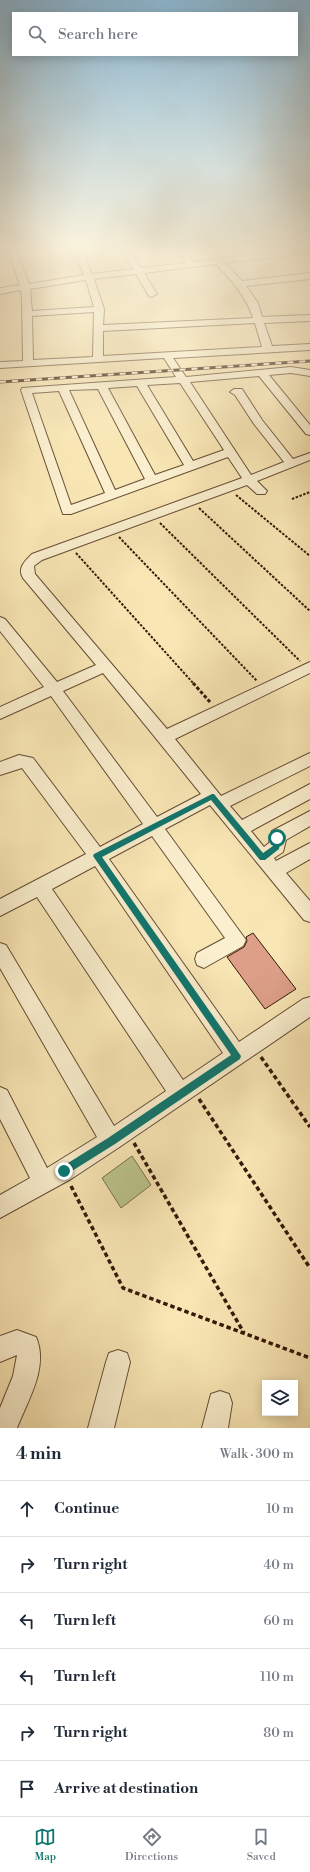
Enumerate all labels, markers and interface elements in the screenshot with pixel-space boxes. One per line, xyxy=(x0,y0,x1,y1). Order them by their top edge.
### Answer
search box xyxy=(12,12,298,56)
icon: search xyxy=(26,23,48,45)
text: Search here xyxy=(58,25,138,44)
route start xyxy=(268,829,286,847)
route end xyxy=(55,1162,73,1180)
map controls xyxy=(262,1380,298,1416)
button: layers xyxy=(262,1380,298,1416)
text: 4 min xyxy=(16,1443,61,1465)
text: Walk · 300 m xyxy=(220,1446,294,1462)
icon: ahead xyxy=(16,1498,38,1520)
text: Continue xyxy=(54,1499,119,1518)
text: 10 m xyxy=(266,1501,294,1517)
icon: right xyxy=(16,1554,38,1576)
text: Turn right xyxy=(54,1555,128,1574)
text: 40 m xyxy=(264,1557,294,1573)
icon: left xyxy=(16,1610,38,1632)
text: Turn left xyxy=(54,1611,116,1630)
text: 60 m xyxy=(263,1613,294,1629)
icon: left xyxy=(16,1666,38,1688)
text: Turn left xyxy=(54,1667,116,1686)
text: 110 m xyxy=(260,1669,294,1685)
icon: right xyxy=(16,1722,38,1744)
text: Turn right xyxy=(54,1723,128,1742)
text: 80 m xyxy=(263,1725,294,1741)
icon: arrive xyxy=(16,1778,38,1800)
text: Arrive at destination xyxy=(54,1779,198,1798)
tab: Map xyxy=(34,1826,56,1864)
tab: Directions xyxy=(125,1826,178,1864)
tab: Saved xyxy=(247,1826,276,1864)

